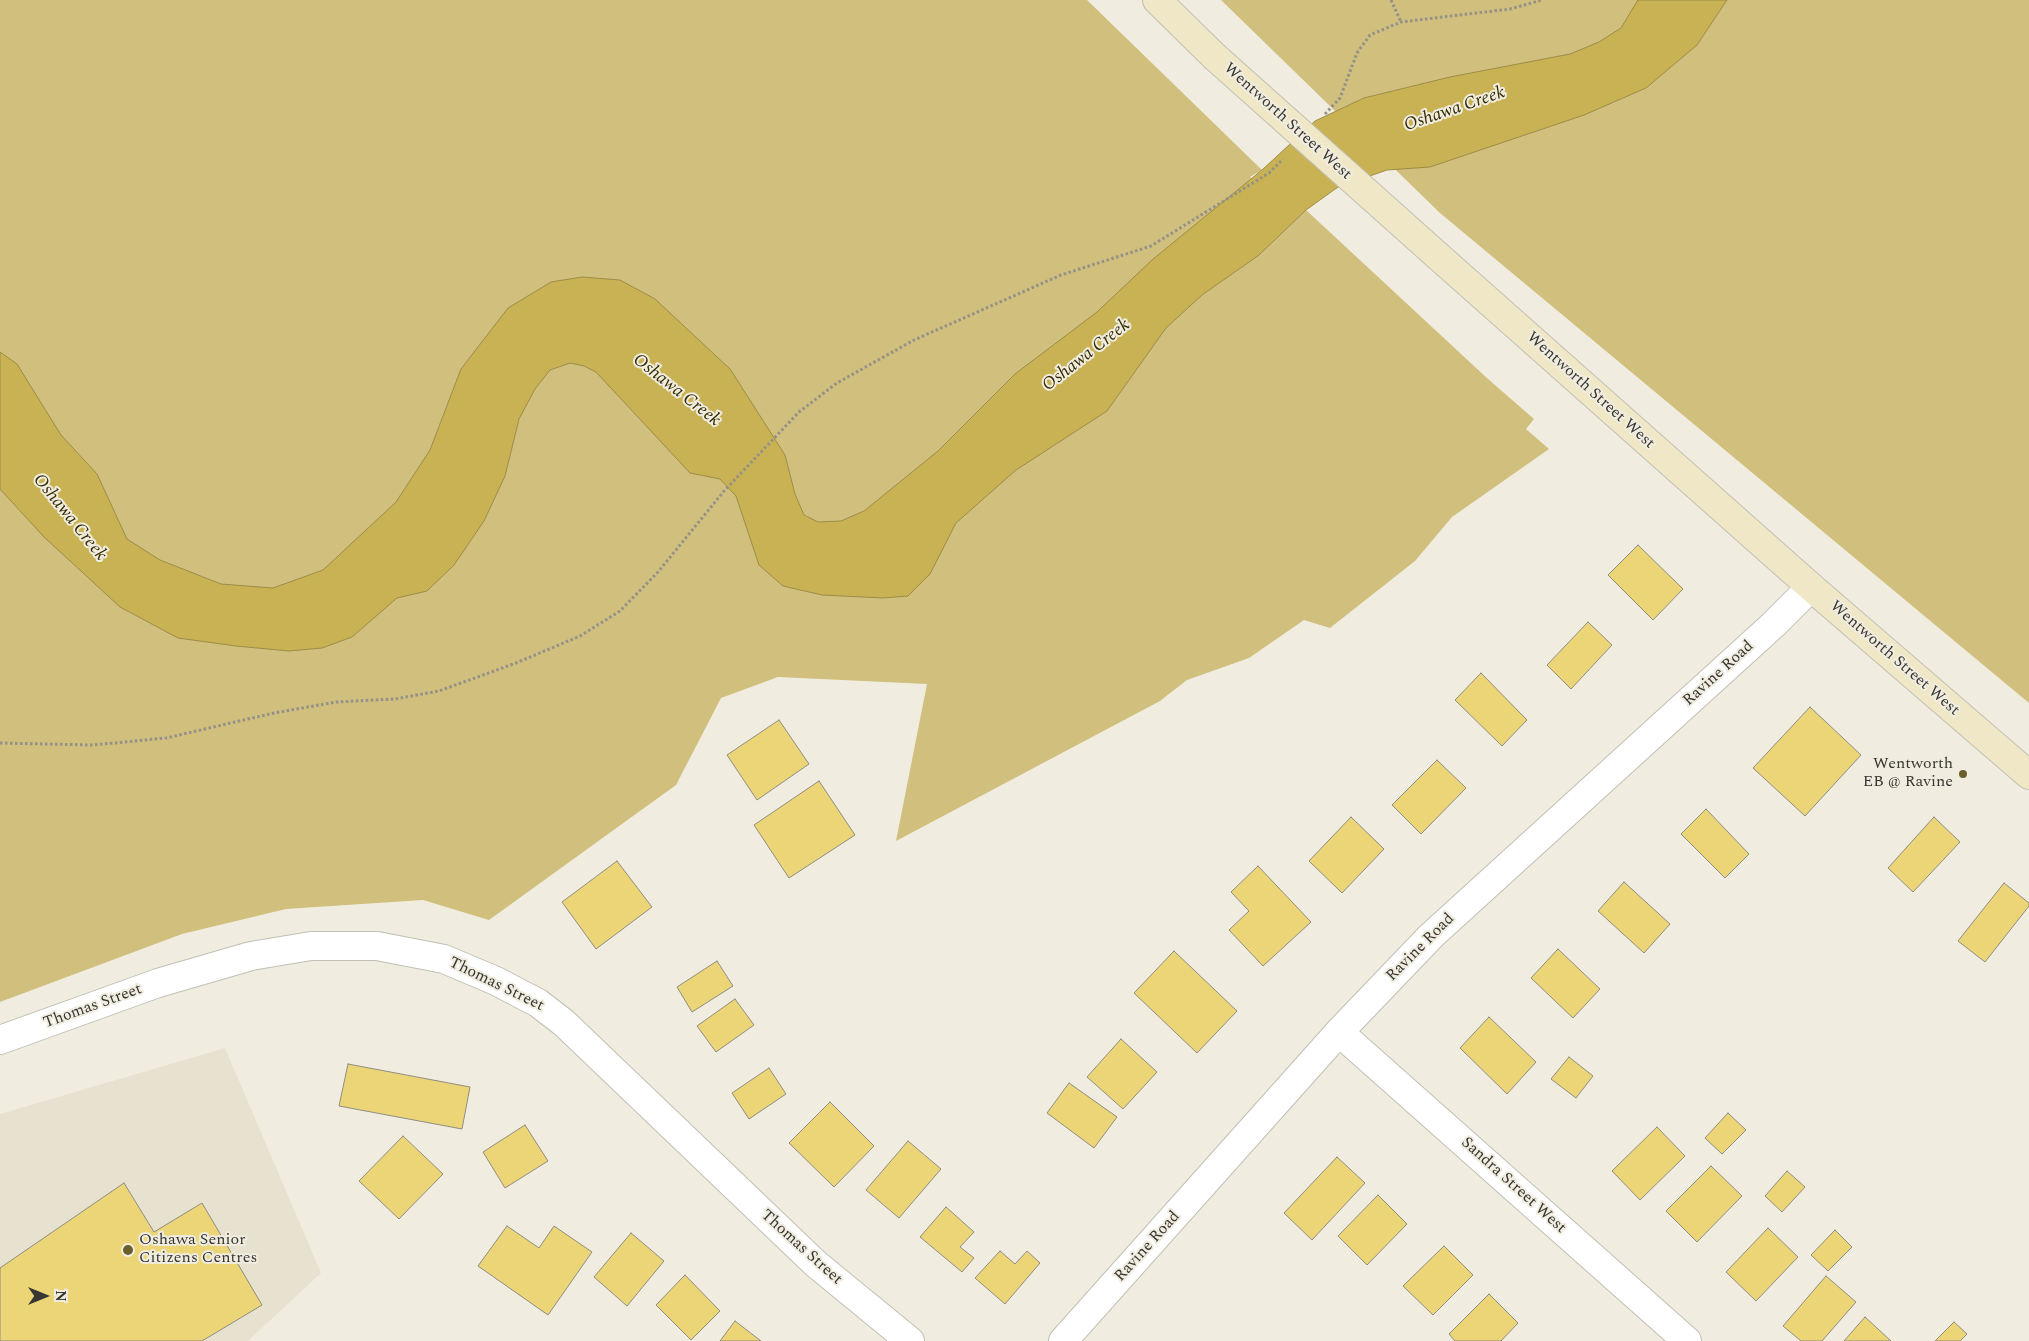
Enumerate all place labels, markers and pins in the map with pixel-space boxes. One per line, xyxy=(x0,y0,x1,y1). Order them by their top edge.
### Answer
place label: Wentworth EB @ Ravine xyxy=(1863,755,1953,793)
marker: Wentworth EB @ Ravine xyxy=(1957,768,1969,780)
place label: Oshawa Senior Citizens Centres xyxy=(139,1231,257,1269)
marker: Oshawa Senior Citizens Centres xyxy=(121,1243,135,1257)

